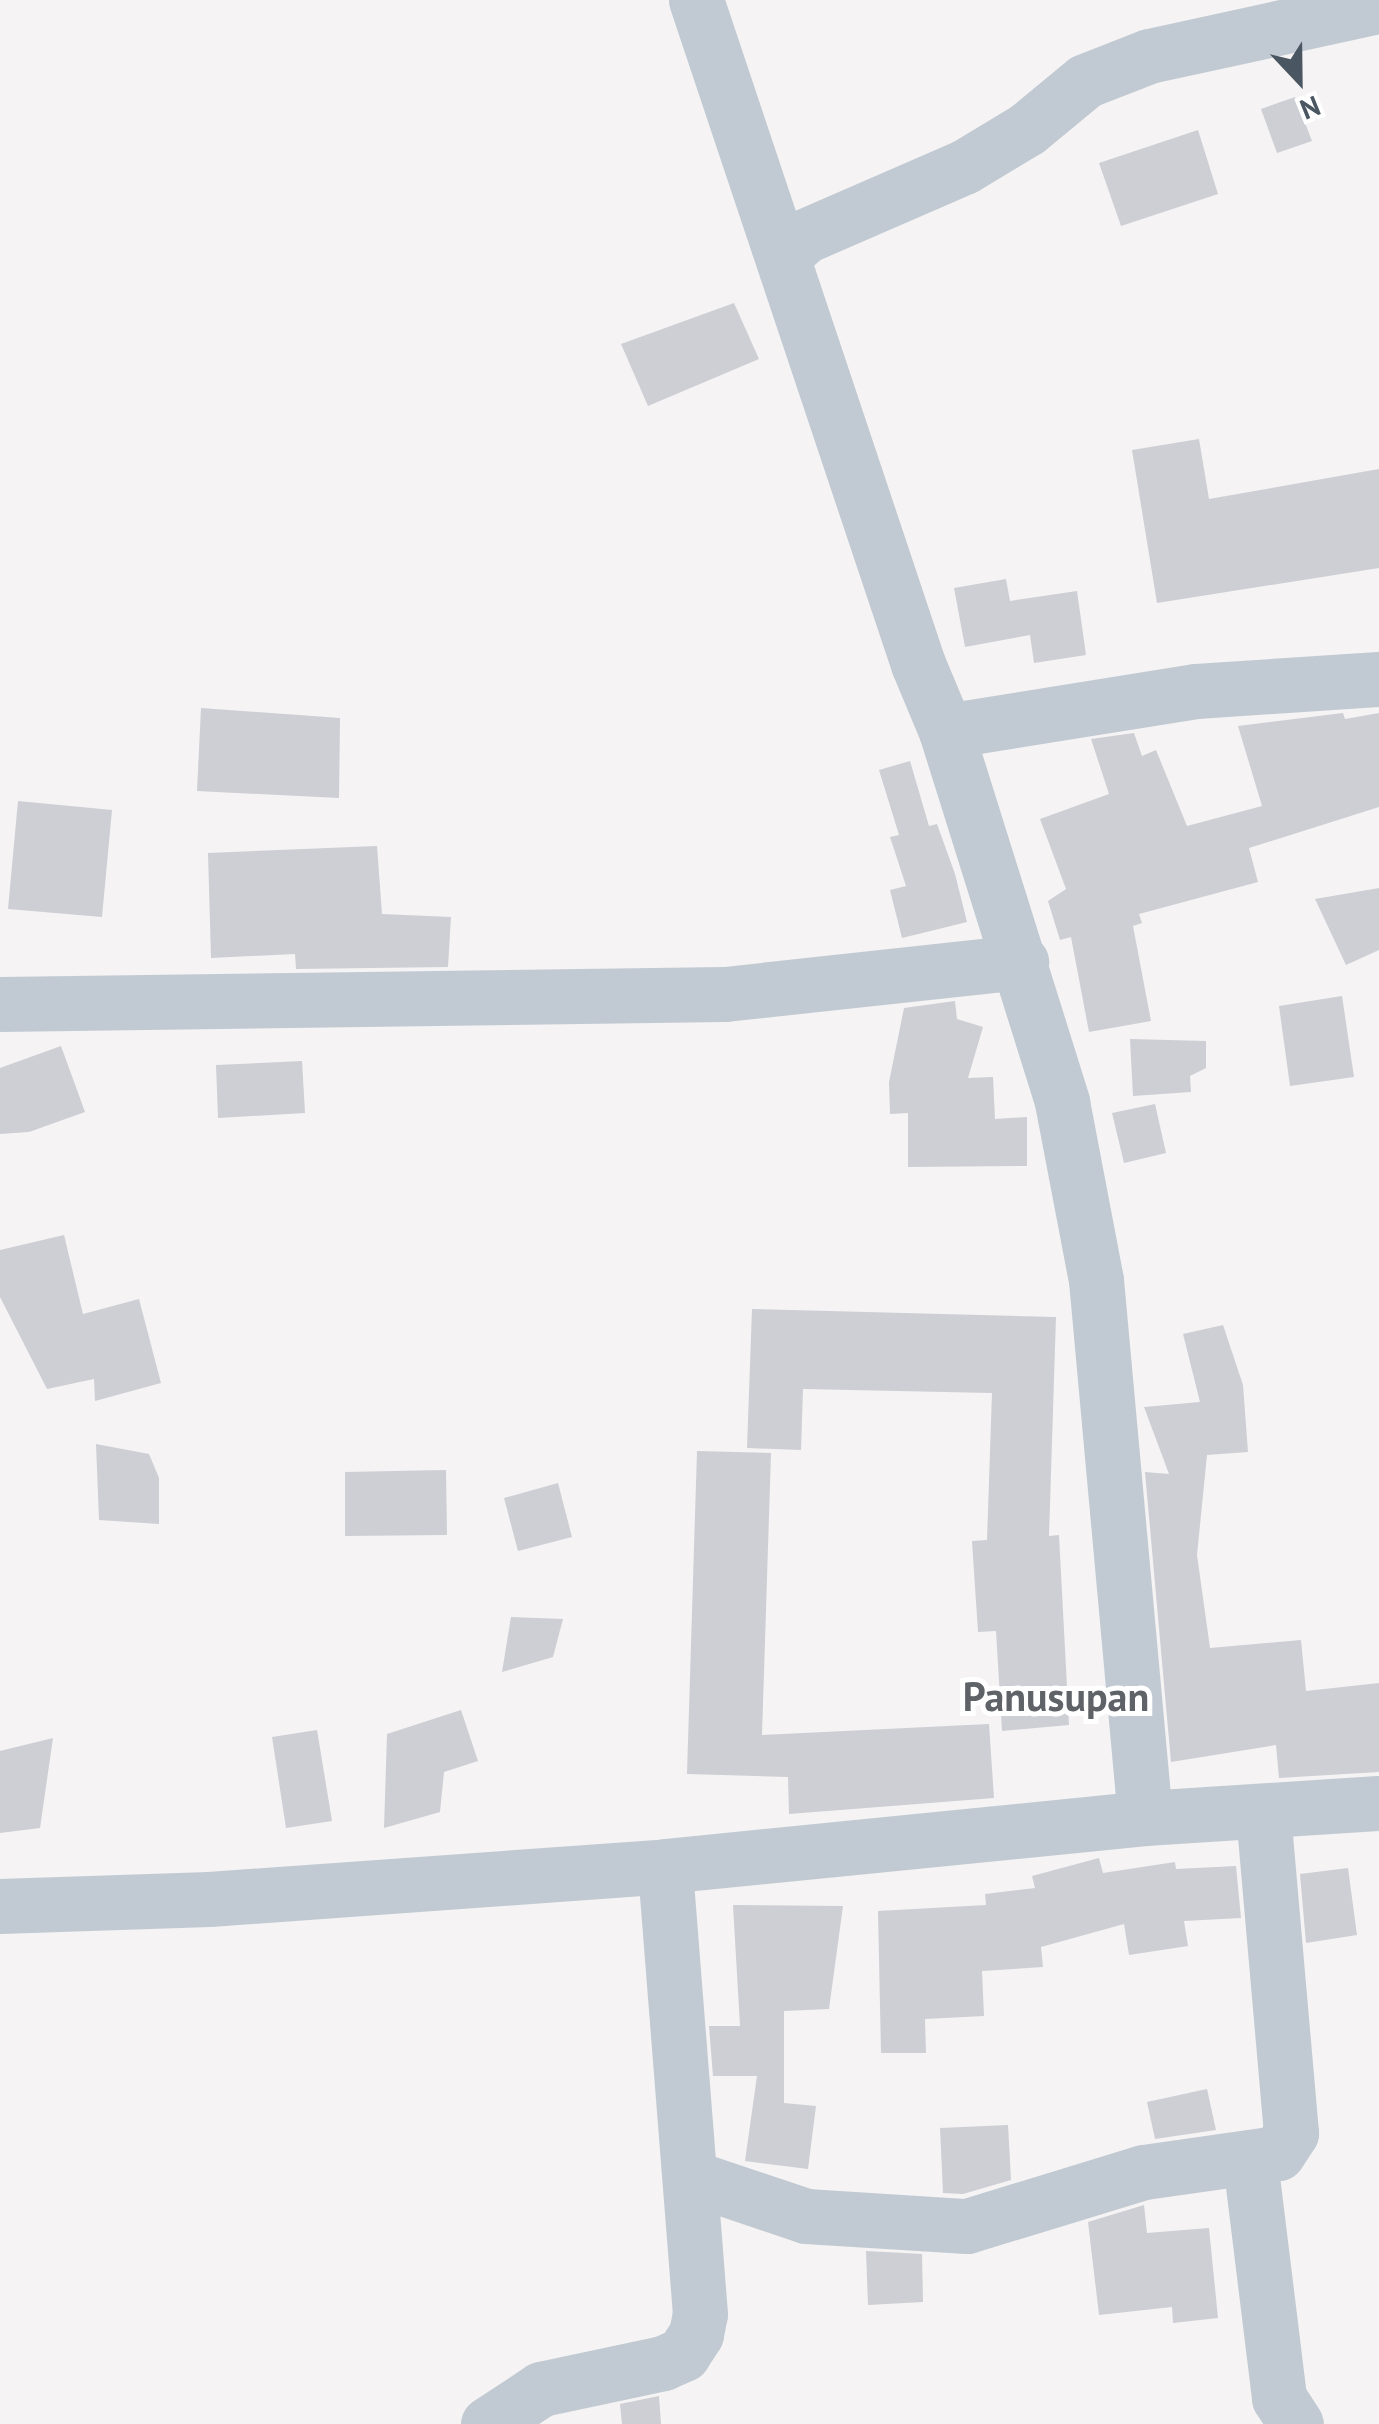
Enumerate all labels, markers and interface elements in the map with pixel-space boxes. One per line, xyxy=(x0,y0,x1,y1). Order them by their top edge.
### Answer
north arrow xyxy=(1249,30,1349,130)
text: N xyxy=(1295,88,1326,129)
district label: Panusupan xyxy=(963,1672,1149,1720)

